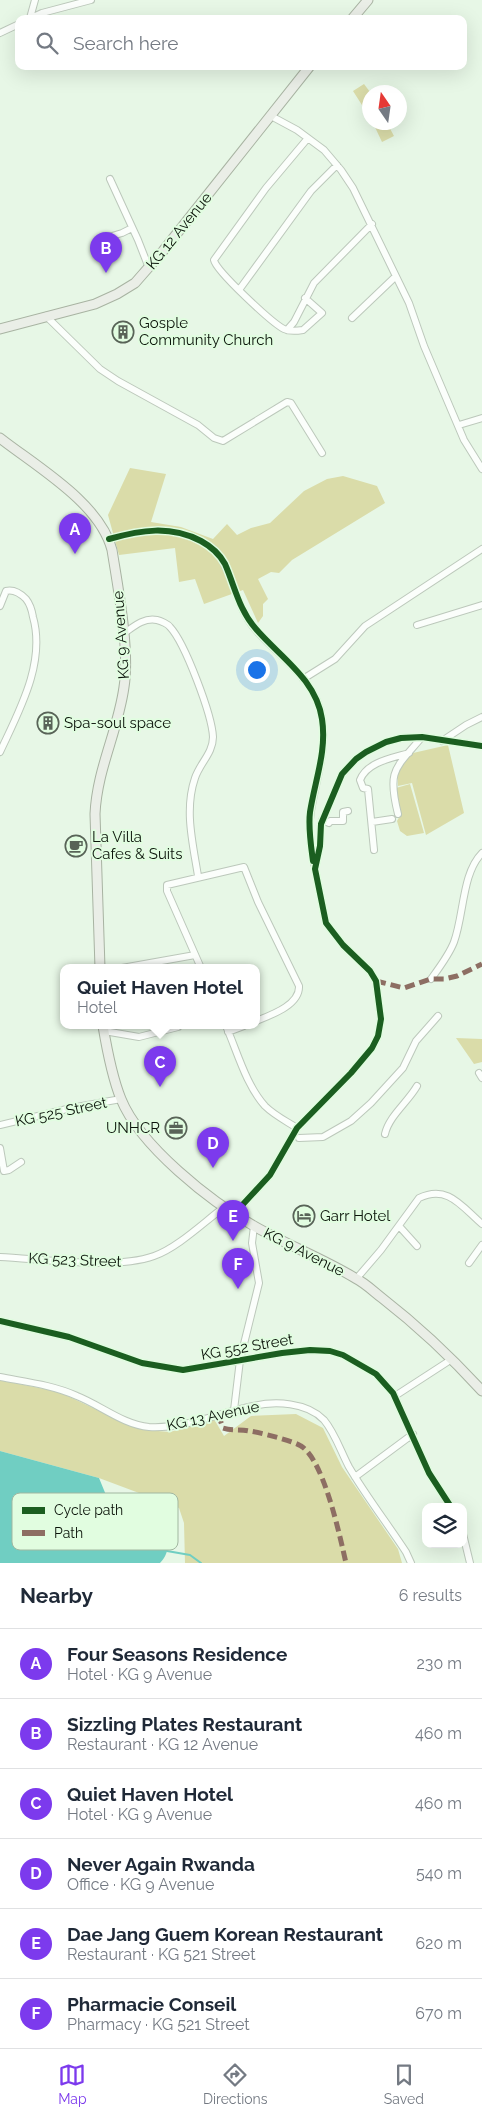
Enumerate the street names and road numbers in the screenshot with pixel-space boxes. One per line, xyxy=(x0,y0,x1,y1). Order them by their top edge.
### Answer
street label: KG 12 Avenue xyxy=(142,189,216,273)
street label: KG 9 Avenue xyxy=(109,590,133,680)
street label: KG 525 Street xyxy=(14,1094,108,1130)
street label: KG 9 Avenue xyxy=(261,1224,348,1280)
street label: KG 523 Street xyxy=(28,1249,122,1271)
street label: KG 552 Street xyxy=(200,1330,294,1364)
street label: KG 13 Avenue xyxy=(165,1397,261,1435)

